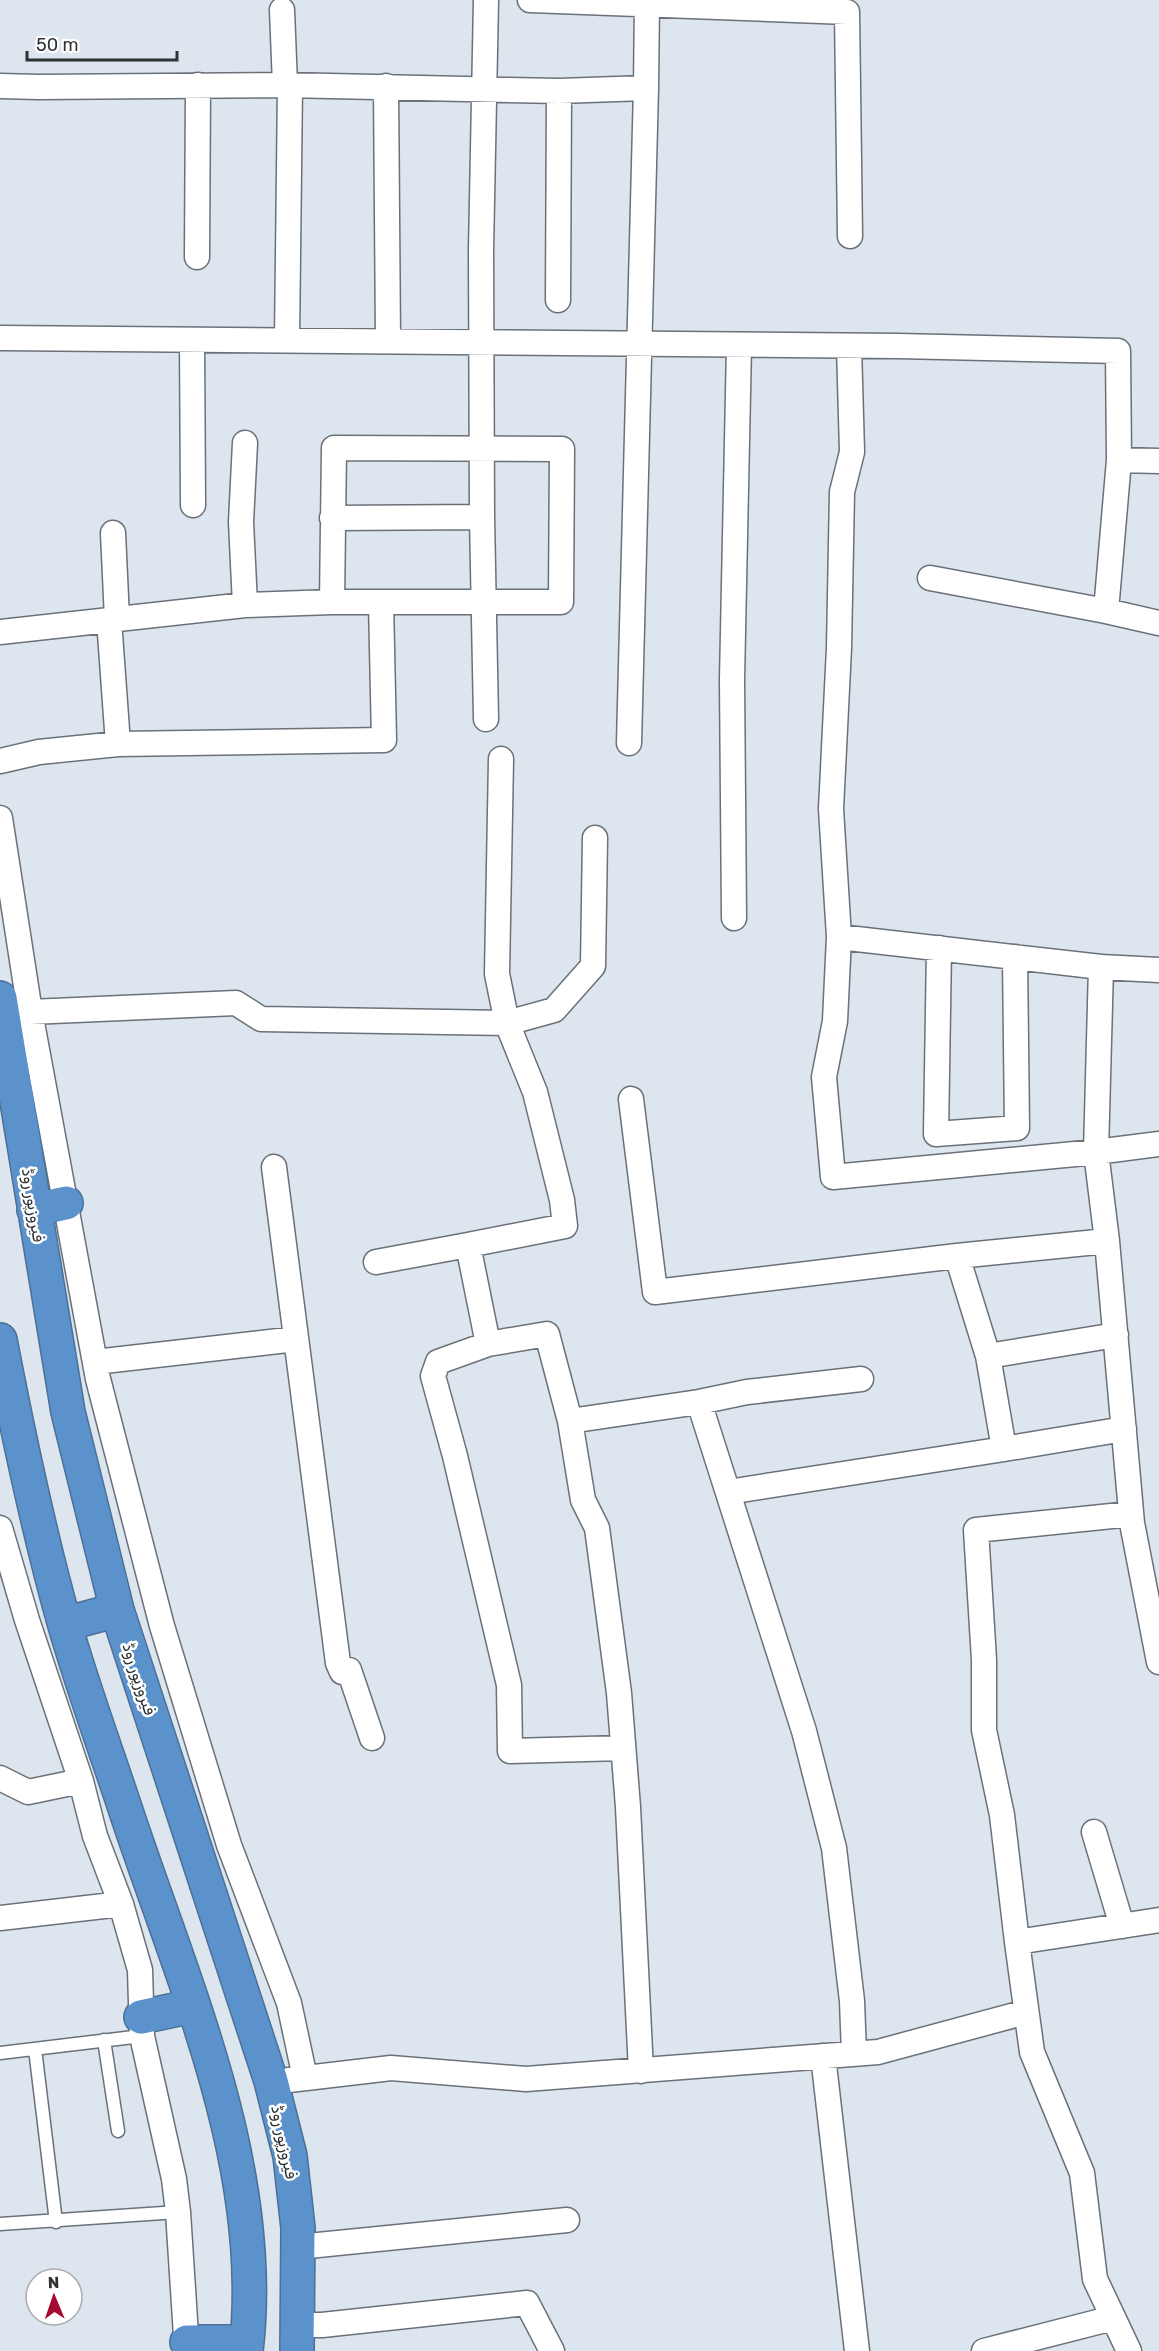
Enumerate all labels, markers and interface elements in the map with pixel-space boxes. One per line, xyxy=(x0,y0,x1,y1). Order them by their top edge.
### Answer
scale bar xyxy=(27,24,177,62)
text: 50 m xyxy=(36,34,79,56)
street label: فیروزپور روڈ xyxy=(17,1167,48,1244)
street label: فیروزپور روڈ xyxy=(118,1641,160,1718)
street label: فیروزپور روڈ xyxy=(266,2104,301,2181)
north arrow xyxy=(24,2267,84,2327)
text: N xyxy=(47,2273,60,2292)

